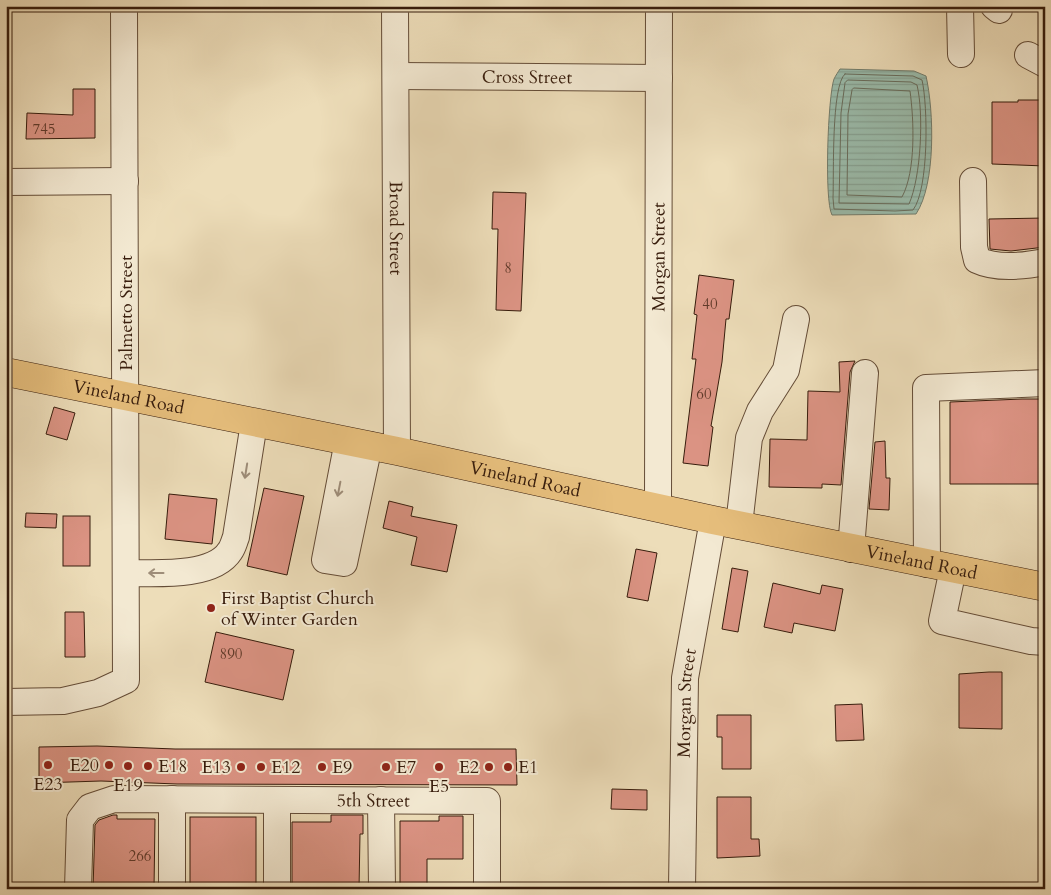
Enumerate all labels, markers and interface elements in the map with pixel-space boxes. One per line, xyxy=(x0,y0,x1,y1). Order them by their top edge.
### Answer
street label: Cross Street xyxy=(482,65,573,90)
house number: 745 xyxy=(32,119,56,139)
street label: Broad Street xyxy=(383,181,408,275)
street label: Morgan Street xyxy=(646,202,672,312)
street label: Palmetto Street xyxy=(114,255,139,371)
house number: 8 xyxy=(504,258,512,278)
house number: 40 xyxy=(702,294,718,314)
street label: Vineland Road xyxy=(70,374,187,421)
house number: 60 xyxy=(696,384,712,404)
street label: Vineland Road xyxy=(467,455,583,504)
one-way arrow xyxy=(241,462,251,478)
one-way arrow xyxy=(334,481,343,497)
street label: Vineland Road xyxy=(863,539,980,586)
one-way arrow xyxy=(148,568,164,578)
place label: First Baptist Church of Winter Garden xyxy=(221,586,375,632)
marker: First Baptist Church of Winter Garden xyxy=(205,602,217,614)
house number: 890 xyxy=(219,644,243,664)
street label: Morgan Street xyxy=(672,646,703,758)
place label: E20 xyxy=(69,753,99,778)
place label: E18 xyxy=(158,754,188,779)
place label: E13 xyxy=(201,755,231,780)
place label: E12 xyxy=(271,755,301,780)
place label: E9 xyxy=(332,755,352,780)
place label: E7 xyxy=(396,755,416,780)
place label: E2 xyxy=(459,755,479,780)
place label: E1 xyxy=(518,755,538,780)
marker: E23 xyxy=(42,759,54,771)
marker: E20 xyxy=(103,759,115,771)
marker: E19 xyxy=(122,760,134,772)
marker: E18 xyxy=(142,760,154,772)
marker: E13 xyxy=(235,761,247,773)
marker: E12 xyxy=(255,761,267,773)
marker: E9 xyxy=(316,761,328,773)
marker: E7 xyxy=(380,761,392,773)
marker: E5 xyxy=(433,761,445,773)
marker: E2 xyxy=(483,761,495,773)
marker: E1 xyxy=(502,761,514,773)
place label: E23 xyxy=(33,772,63,797)
place label: E19 xyxy=(113,773,143,798)
place label: E5 xyxy=(429,774,449,799)
street label: 5th Street xyxy=(337,788,410,814)
house number: 266 xyxy=(128,846,152,866)

